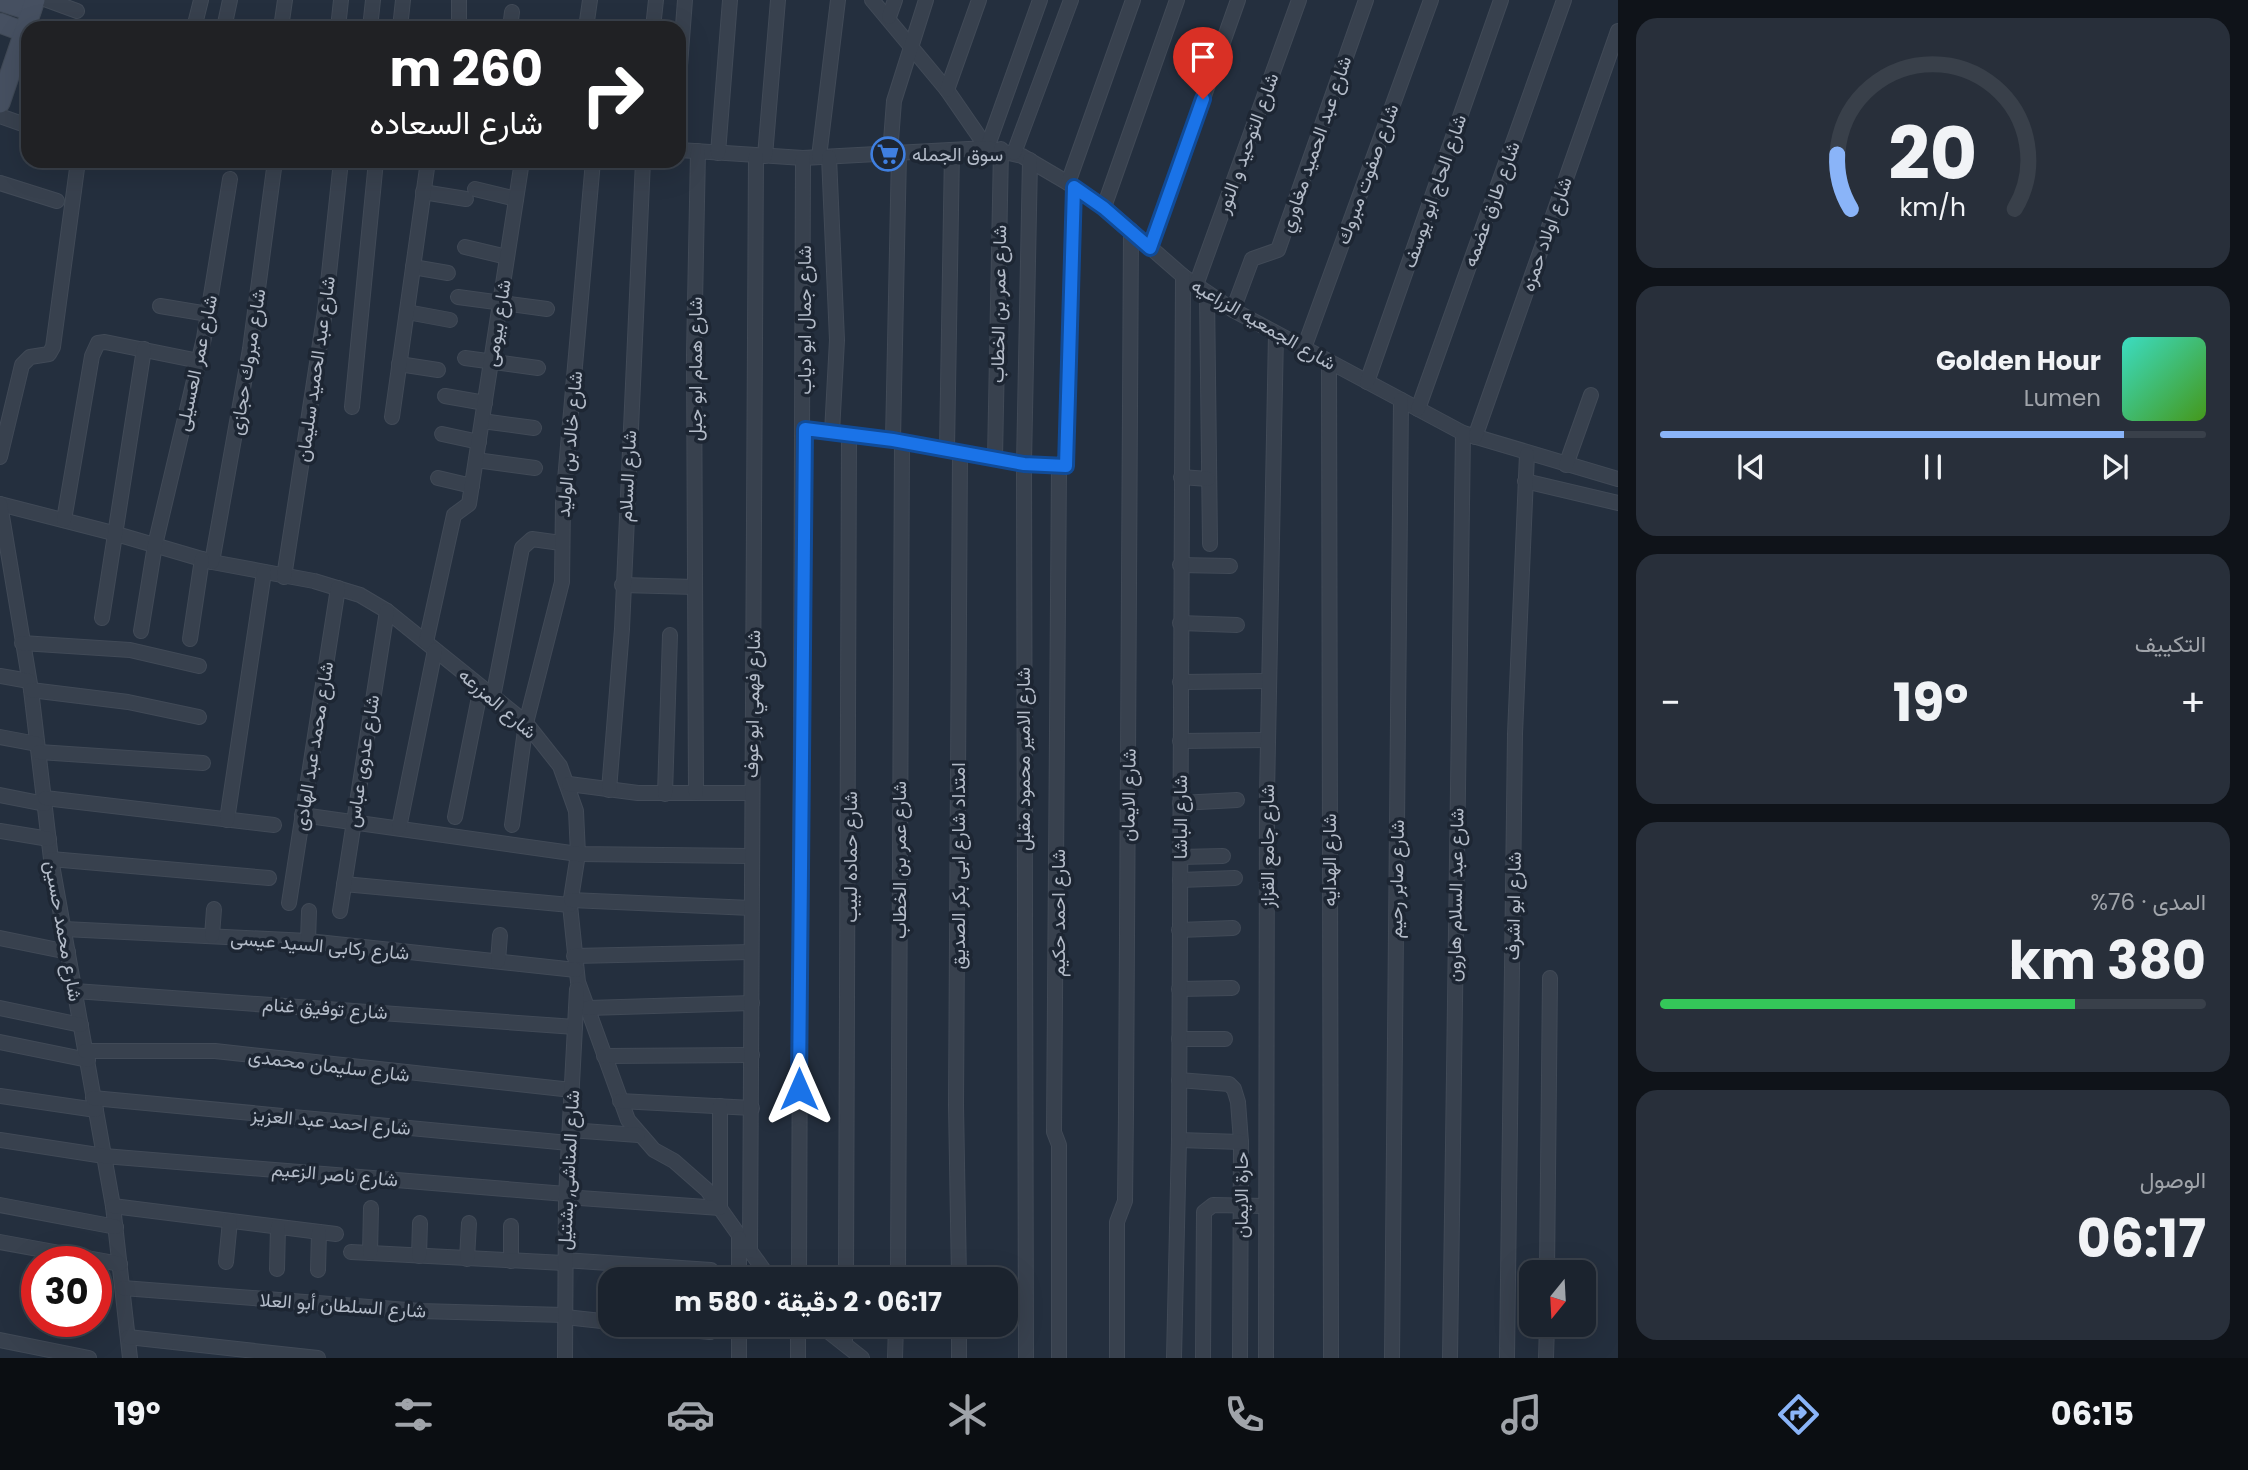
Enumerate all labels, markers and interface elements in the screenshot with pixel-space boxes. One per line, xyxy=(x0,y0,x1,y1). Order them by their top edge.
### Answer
pin xyxy=(1173,27,1233,99)
text: 260 m xyxy=(390,35,543,103)
icon: arrive xyxy=(1184,38,1222,76)
icon: right xyxy=(567,49,658,140)
street label: شارع عبد الحميد مغاوري xyxy=(1273,52,1360,237)
street label: شارع التوحيد و النور xyxy=(1209,69,1285,218)
text: شارع السعاده xyxy=(370,100,543,145)
street label: شارع صفوت مبروك xyxy=(1330,100,1405,248)
text: 20 xyxy=(1888,103,1978,204)
street label: شارع الحاج ابو يوسف xyxy=(1396,111,1473,271)
supermarket icon: سوق الجمله xyxy=(869,135,907,173)
street label: شارع طارق عضمه xyxy=(1456,138,1527,271)
place label: سوق الجمله xyxy=(912,141,1003,168)
street label: شارع اولاد حمزه xyxy=(1514,173,1579,295)
text: km/h xyxy=(1900,190,1966,225)
street label: شارع عمر بن الخطاب xyxy=(984,225,1013,383)
street label: شارع جمال ابو دياب xyxy=(791,245,818,395)
street label: شارع الجمعيه الزراعيه xyxy=(1186,272,1341,377)
street label: شارع عبد الحميد سليمان xyxy=(289,274,342,464)
street label: شارع بيومى xyxy=(477,277,518,369)
street label: شارع مبروك حجازى xyxy=(223,287,272,437)
street label: شارع عمر العسيلى xyxy=(169,293,224,434)
street label: شارع همام ابو جبل xyxy=(682,297,709,441)
text: Golden Hour xyxy=(1936,343,2101,379)
street label: شارع خالد بن الوليد xyxy=(550,370,589,518)
text: Lumen xyxy=(2024,382,2101,414)
street label: شارع السلام xyxy=(612,429,643,523)
icon: previous xyxy=(1732,448,1770,486)
icon: pause xyxy=(1914,448,1952,486)
icon: next xyxy=(2096,448,2134,486)
text: التكييف xyxy=(2135,628,2206,660)
street label: شارع فهمي ابو عوف xyxy=(738,630,769,778)
street label: شارع محمد عبد الهادى xyxy=(287,660,340,833)
street label: شارع المزرعه xyxy=(453,662,543,745)
text: 19° xyxy=(1893,666,1968,739)
street label: شارع الامير محمود مقبل xyxy=(1010,667,1037,851)
text: − xyxy=(1660,676,1681,729)
text: + xyxy=(2180,676,2206,729)
street label: شارع عدوى عباس xyxy=(339,693,386,829)
street label: شارع الايمان xyxy=(1114,748,1143,842)
street label: امتداد شارع ابى بكر الصديق xyxy=(945,762,972,970)
street label: شارع الباشا xyxy=(1167,775,1194,859)
street label: شارع عمر بن الخطاب xyxy=(886,781,913,939)
street label: شارع جامع القزاز xyxy=(1254,784,1281,909)
street label: شارع حماده لبيب xyxy=(837,791,864,923)
street label: شارع عبد السلام هارون xyxy=(1440,808,1471,982)
street label: شارع الهدايه xyxy=(1316,814,1343,906)
street label: شارع صابر رحيم xyxy=(1382,819,1411,939)
street label: شارع احمد حكيم xyxy=(1045,849,1072,977)
street label: شارع ابو اشرف xyxy=(1499,851,1528,961)
street label: شارع محمد حسين xyxy=(38,859,89,1004)
text: المدى · 76% xyxy=(2091,886,2206,918)
street label: شارع ركابى السيد عيسى xyxy=(229,924,410,967)
text: 380 km xyxy=(2009,924,2206,997)
street label: شارع توفيق غنام xyxy=(261,991,388,1026)
street label: شارع سليمان محمدى xyxy=(247,1042,411,1089)
position arrow xyxy=(762,1052,836,1126)
street label: شارع المناشى, بشتيل xyxy=(551,1089,586,1251)
street label: شارع احمد عبد العزيز xyxy=(249,1101,412,1142)
street label: حارة الايمان xyxy=(1228,1152,1255,1238)
street label: شارع ناصر الزعيم xyxy=(271,1156,399,1193)
text: الوصول xyxy=(2140,1164,2206,1196)
text: 06:17 xyxy=(2077,1202,2206,1275)
speed limit sign: 30 xyxy=(21,1246,112,1337)
north arrow xyxy=(1519,1260,1596,1337)
map controls xyxy=(1519,1260,1596,1337)
text: 06:17 · 2 دقيقة · 580 m xyxy=(674,1284,942,1320)
street label: شارع السلطان أبو العلا xyxy=(259,1286,427,1325)
icon: filters xyxy=(389,1390,438,1439)
icon: car xyxy=(666,1390,715,1439)
icon: climate xyxy=(943,1390,992,1439)
icon: phone xyxy=(1220,1390,1269,1439)
icon: music xyxy=(1497,1390,1546,1439)
icon: directions xyxy=(1774,1390,1823,1439)
text: 19° xyxy=(114,1391,161,1436)
text: 06:15 xyxy=(2051,1391,2134,1436)

